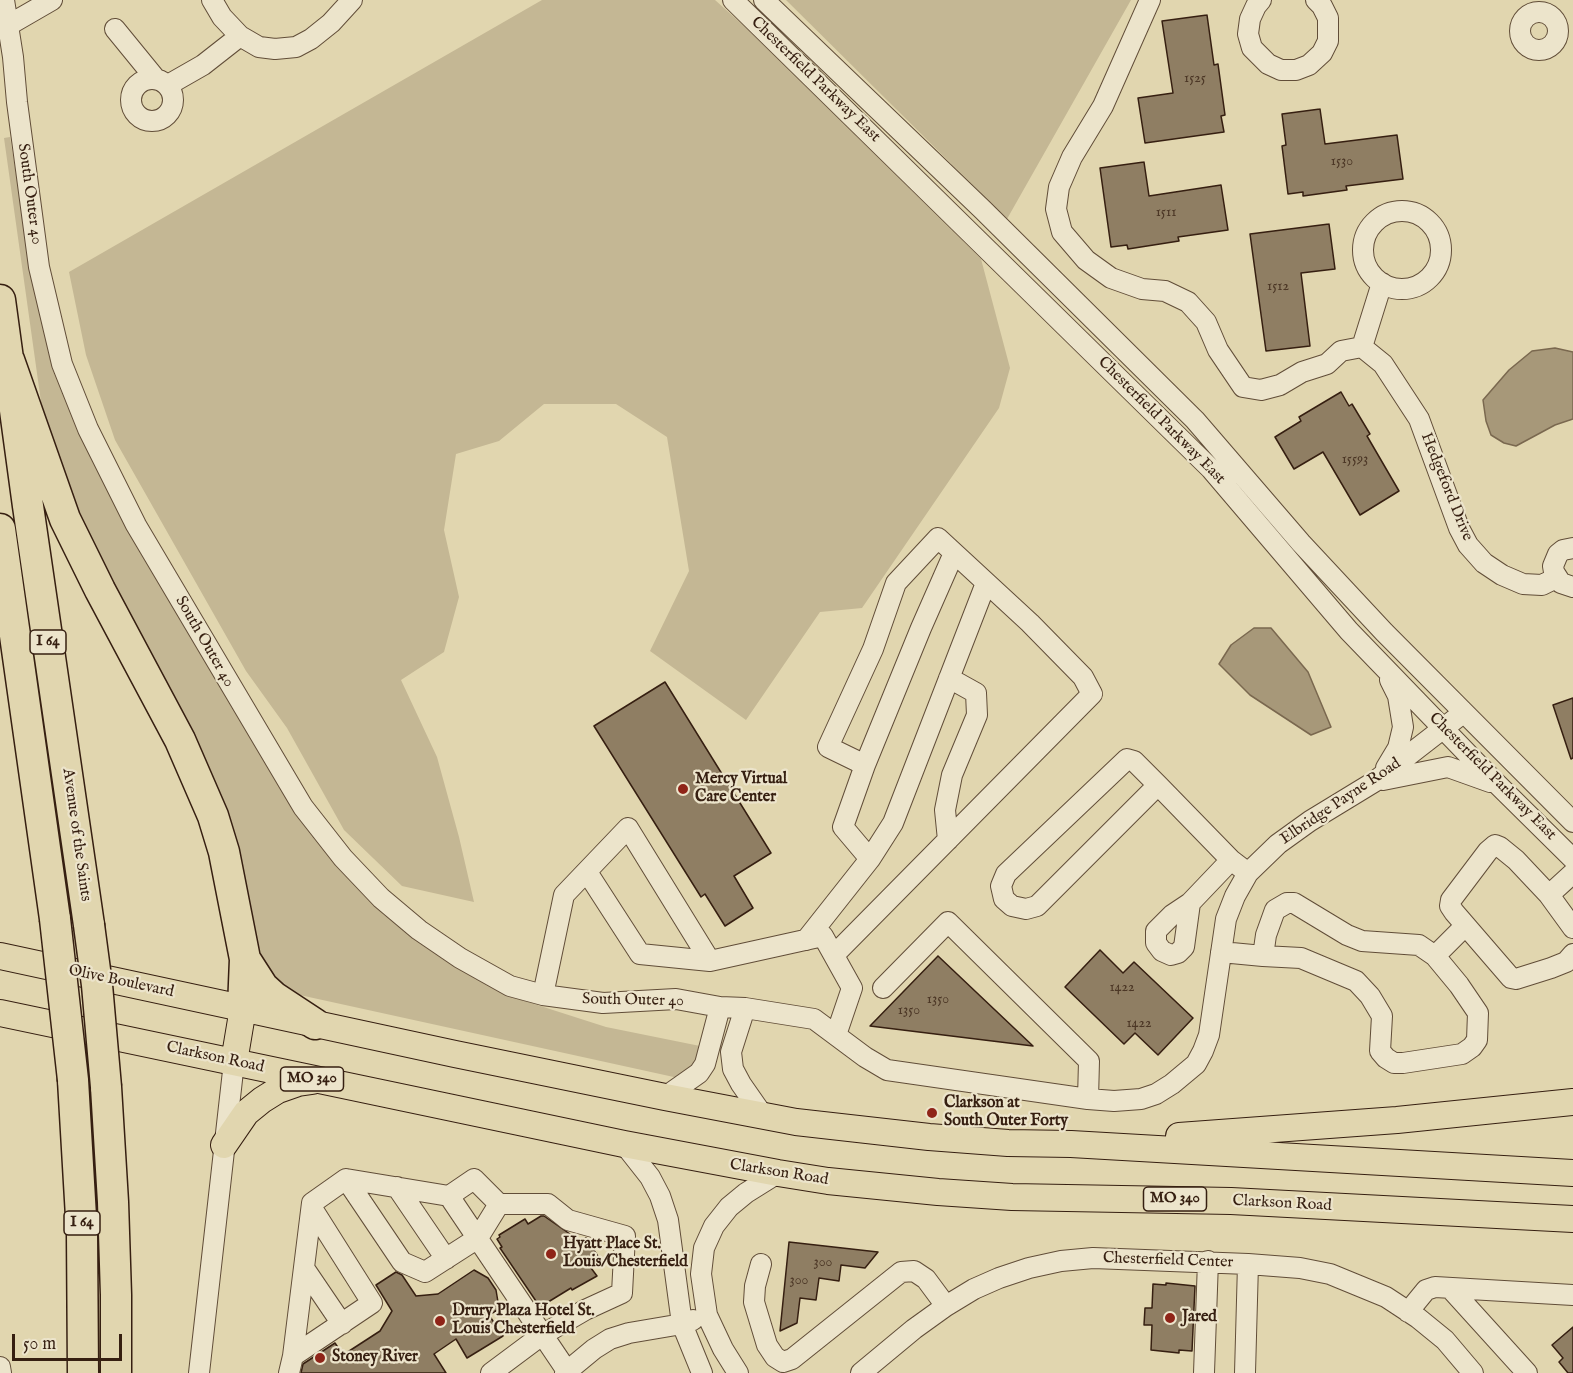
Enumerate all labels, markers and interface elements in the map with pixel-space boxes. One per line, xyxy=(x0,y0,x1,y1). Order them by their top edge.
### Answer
street label: Chesterfield Parkway East xyxy=(746,13,884,147)
house number: 1525 xyxy=(1184,71,1206,87)
street label: South Outer 40 xyxy=(12,142,46,246)
house number: 1530 xyxy=(1331,154,1353,170)
house number: 1511 xyxy=(1156,205,1176,221)
house number: 1512 xyxy=(1267,279,1289,295)
street label: Chesterfield Parkway East xyxy=(1093,353,1229,489)
street label: Hedgeford Drive xyxy=(1416,430,1476,544)
house number: 15593 xyxy=(1342,452,1368,468)
street label: South Outer 40 xyxy=(170,593,238,691)
road number: I 64 xyxy=(30,630,66,654)
street label: Chesterfield Parkway East xyxy=(1424,709,1560,845)
street label: Elbridge Payne Road xyxy=(1277,755,1405,849)
street label: Avenue of the Saints xyxy=(57,767,95,903)
place label: Mercy Virtual Care Center xyxy=(695,770,787,808)
marker: Mercy Virtual Care Center xyxy=(676,782,690,796)
street label: Olive Boulevard xyxy=(67,961,175,1003)
house number: 1422 xyxy=(1109,980,1135,996)
street label: South Outer 40 xyxy=(582,991,684,1011)
house number: 1350 xyxy=(927,992,949,1008)
house number: 1350 xyxy=(898,1003,920,1019)
house number: 1422 xyxy=(1126,1016,1152,1032)
street label: Clarkson Road xyxy=(164,1038,266,1078)
road number: MO 340 xyxy=(280,1067,344,1091)
place label: Clarkson at South Outer Forty xyxy=(944,1094,1068,1132)
marker: Clarkson at South Outer Forty xyxy=(925,1106,939,1120)
street label: Clarkson Road xyxy=(728,1156,830,1190)
road number: MO 340 xyxy=(1144,1187,1206,1211)
street label: Clarkson Road xyxy=(1232,1192,1332,1216)
road number: I 64 xyxy=(64,1211,100,1235)
place label: Hyatt Place St. Louis/Chesterfield xyxy=(563,1235,688,1273)
marker: Hyatt Place St. Louis/Chesterfield xyxy=(544,1247,558,1261)
street label: Chesterfield Center xyxy=(1102,1249,1234,1273)
house number: 300 xyxy=(814,1255,832,1271)
house number: 300 xyxy=(790,1273,808,1289)
place label: Drury Plaza Hotel St. Louis Chesterfield xyxy=(452,1302,595,1340)
place label: Jared xyxy=(1182,1308,1217,1328)
marker: Jared xyxy=(1163,1311,1177,1325)
marker: Drury Plaza Hotel St. Louis Chesterfield xyxy=(433,1314,447,1328)
scale bar xyxy=(15,1322,124,1360)
text: 50 m xyxy=(23,1333,56,1356)
place label: Stoney River xyxy=(332,1348,418,1368)
marker: Stoney River xyxy=(313,1351,327,1365)

